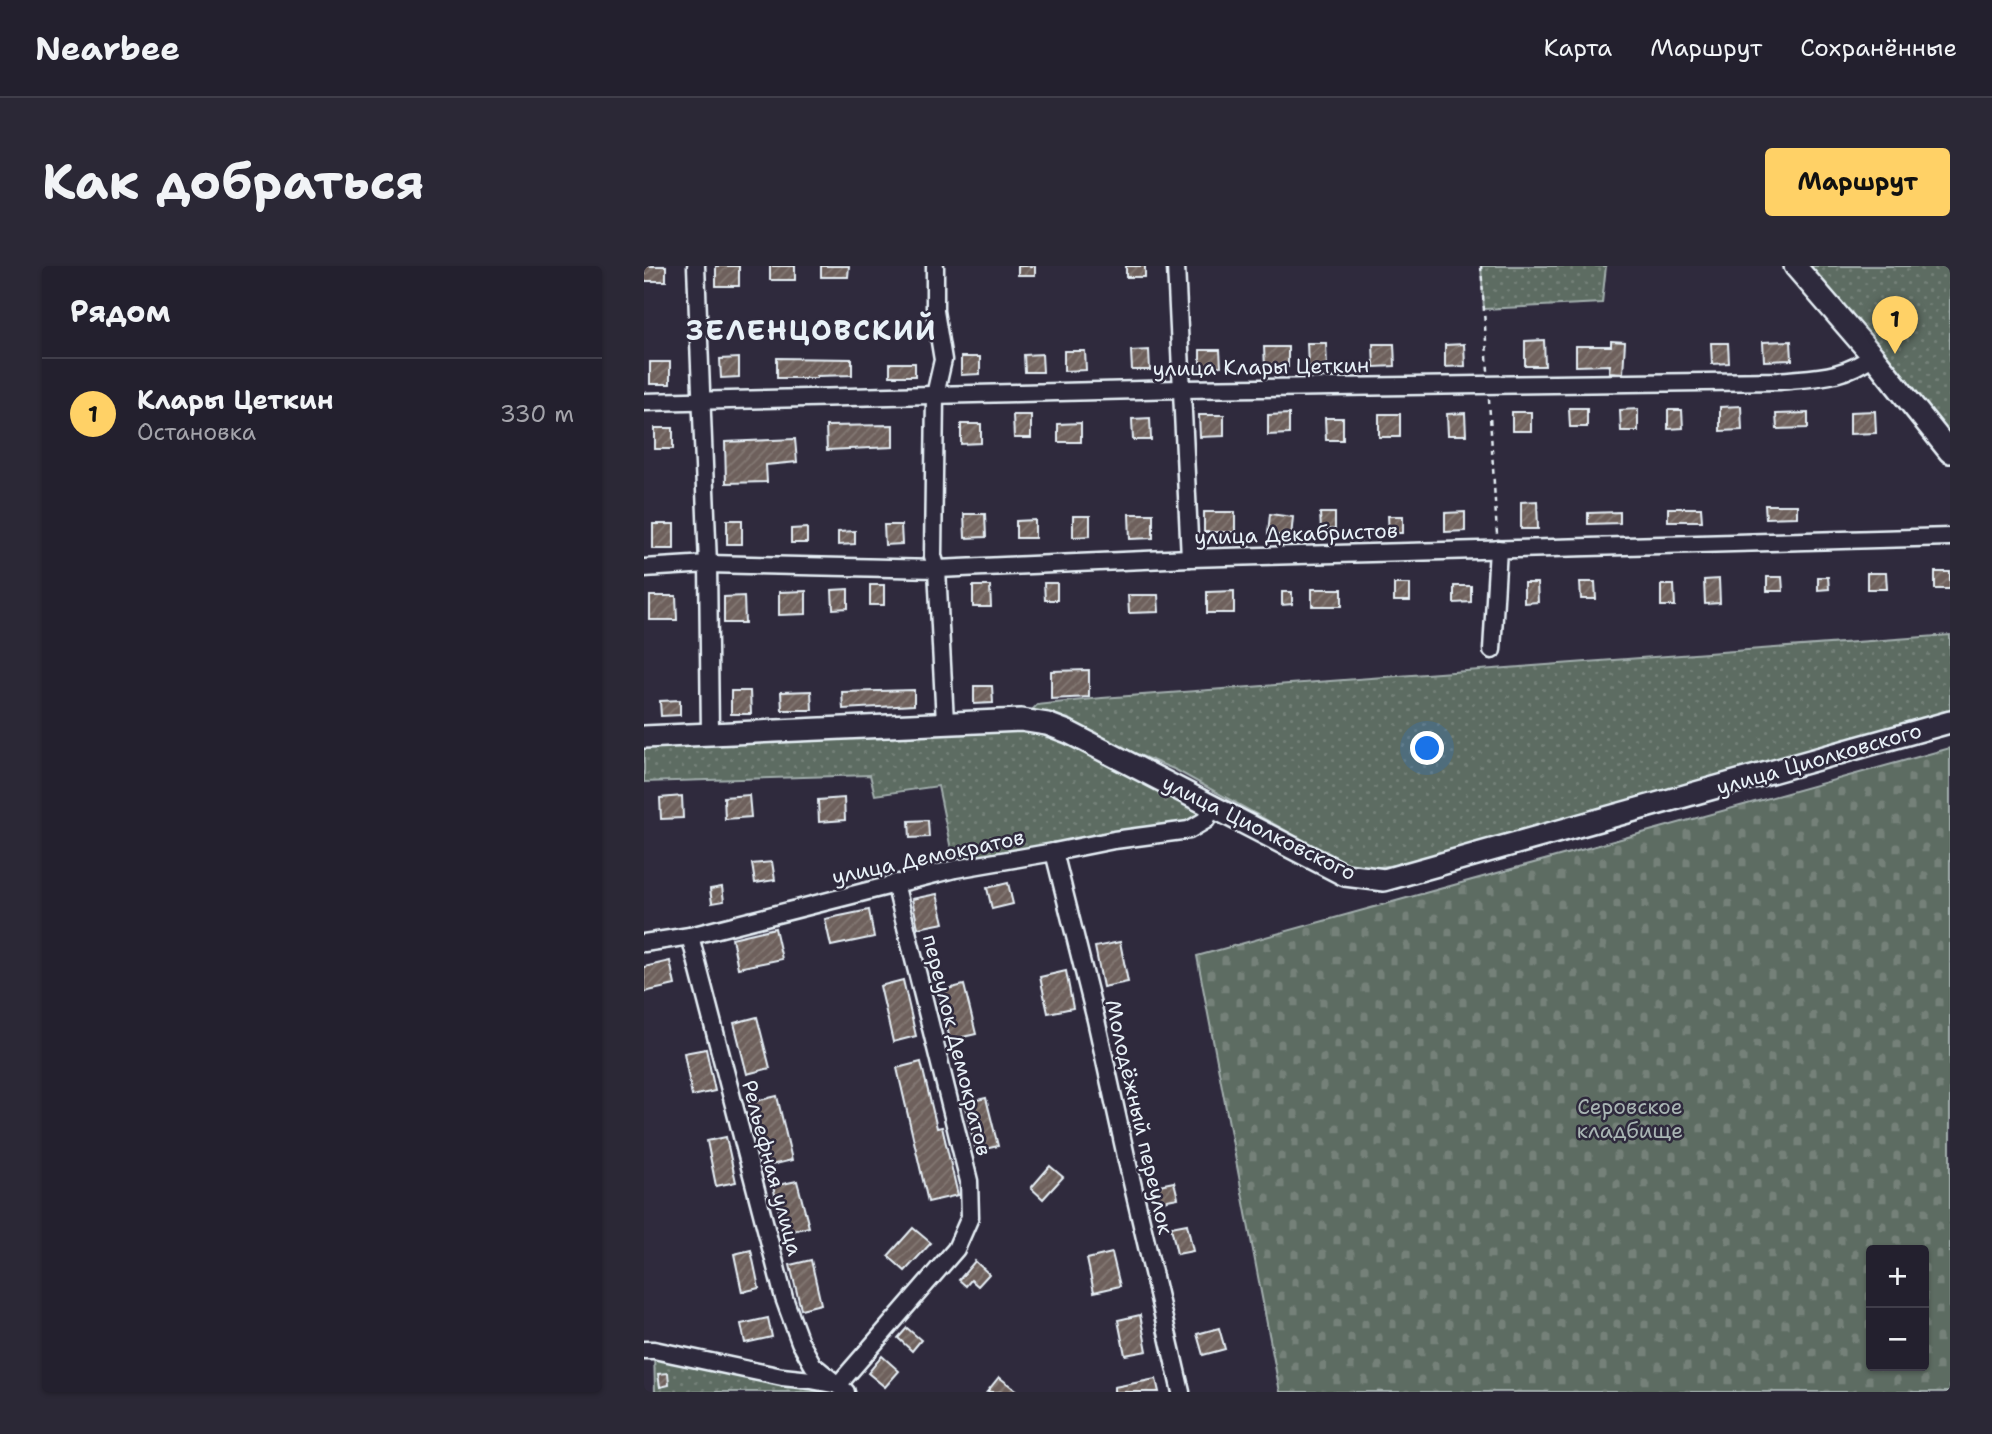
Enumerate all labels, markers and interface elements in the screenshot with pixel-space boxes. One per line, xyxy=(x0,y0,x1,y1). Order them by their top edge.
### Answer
text: Nearbee xyxy=(35,26,180,71)
text: Карта xyxy=(1544,32,1612,64)
text: Маршрут xyxy=(1650,32,1762,64)
text: Сохранённые xyxy=(1800,32,1957,64)
button: Маршрут xyxy=(1765,148,1950,216)
text: Как добраться xyxy=(42,149,424,215)
text: Рядом xyxy=(70,291,170,332)
pin: 1 xyxy=(1872,296,1918,354)
district label: ЗЕЛЕНЦОВСКИЙ xyxy=(686,311,938,349)
street label: улица Клары Цеткин xyxy=(1152,351,1370,383)
text: Клары Цеткин xyxy=(137,382,334,417)
text: 1 xyxy=(88,399,98,429)
text: 330 m xyxy=(500,399,574,429)
text: Остановка xyxy=(137,417,256,447)
street label: улица Декабристов xyxy=(1194,516,1398,552)
street label: улица Циолковского xyxy=(1713,716,1925,802)
your location xyxy=(1410,731,1444,765)
street label: улица Циолковского xyxy=(1157,769,1361,887)
street label: улица Демократов xyxy=(829,823,1027,891)
street label: переулок Демократов xyxy=(916,931,998,1159)
street label: Молодёжный переулок xyxy=(1098,997,1180,1237)
street label: Рельефная улица xyxy=(735,1077,809,1259)
park label: Серовское кладбище xyxy=(1577,1093,1683,1145)
map controls xyxy=(1866,1245,1929,1371)
button: + xyxy=(1866,1245,1929,1308)
button: − xyxy=(1866,1308,1929,1371)

